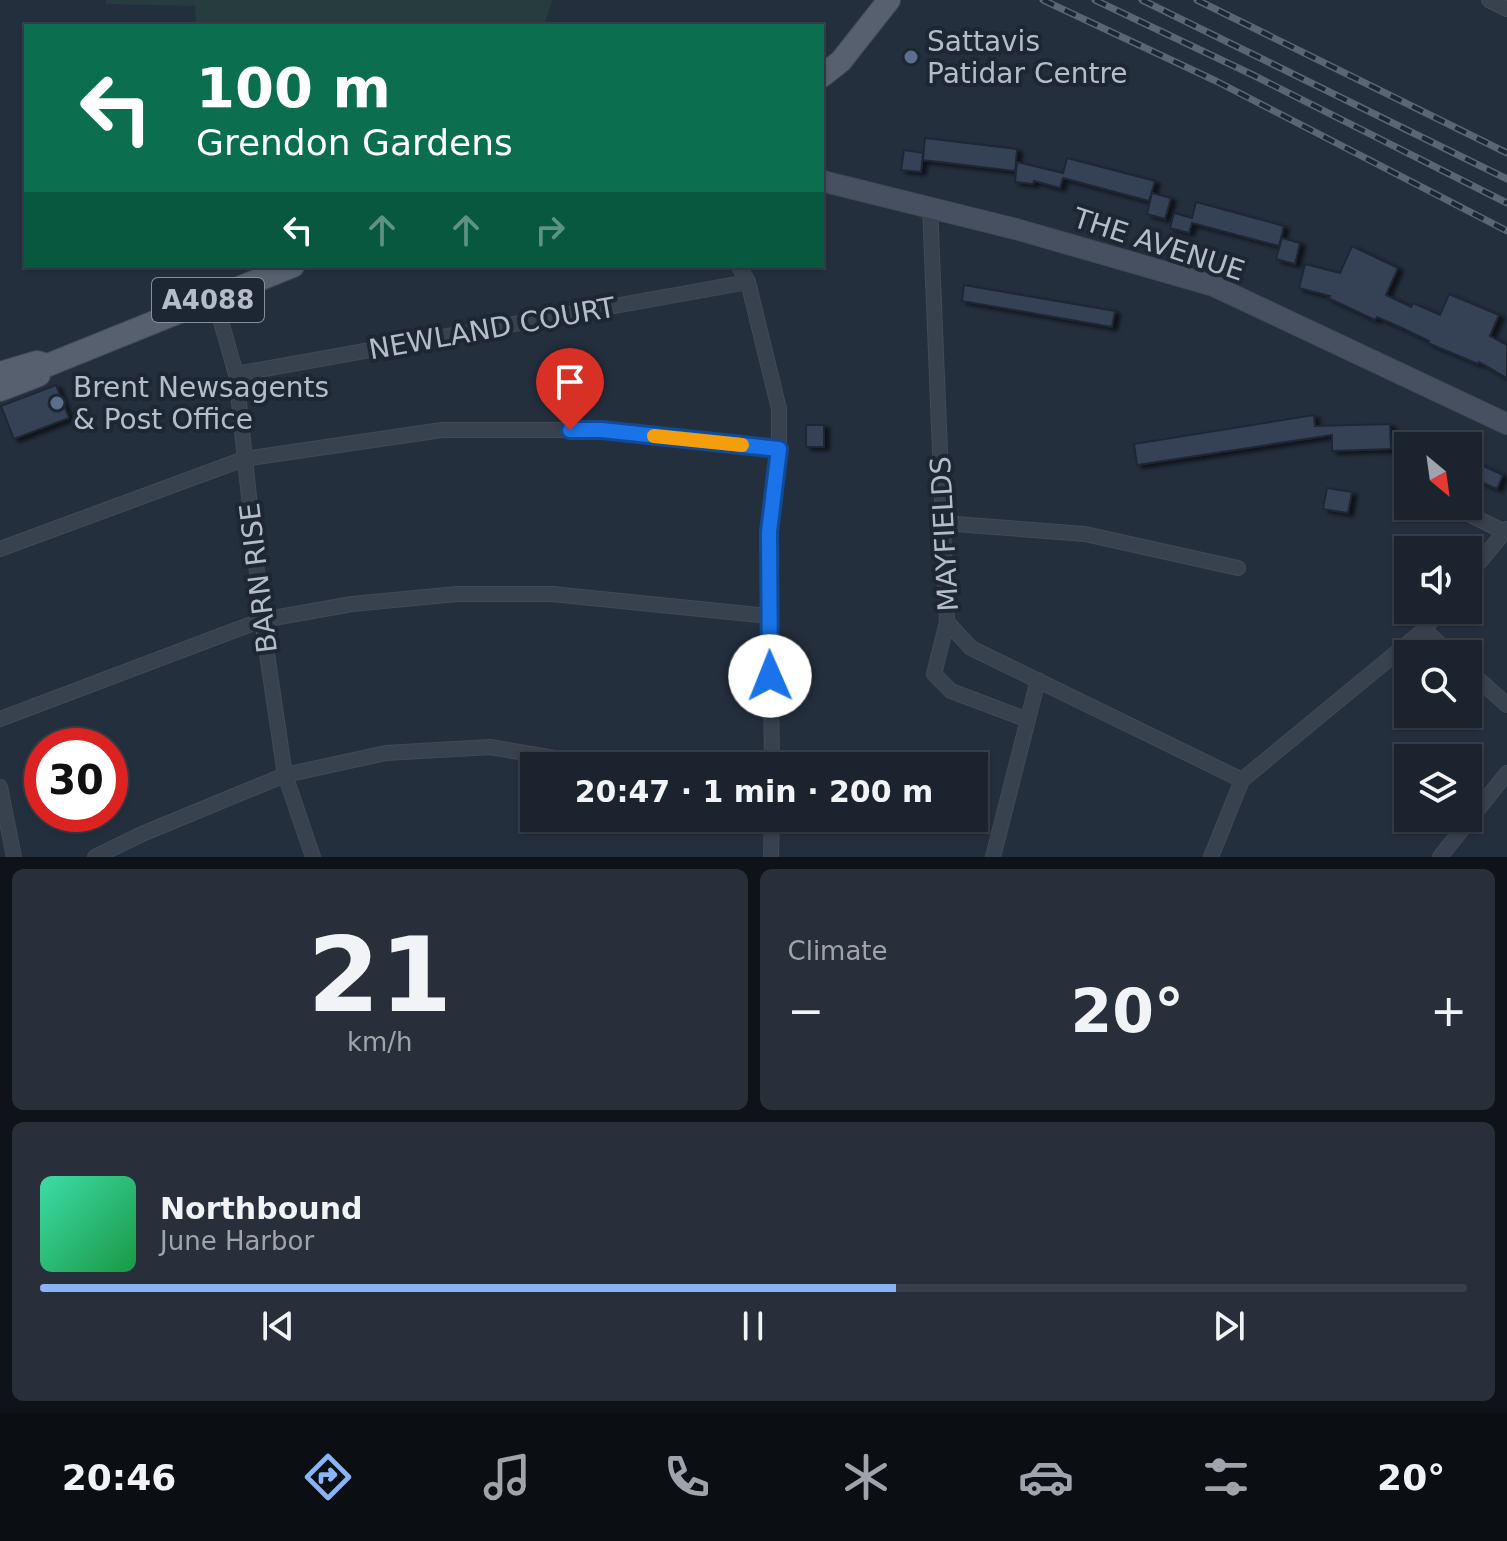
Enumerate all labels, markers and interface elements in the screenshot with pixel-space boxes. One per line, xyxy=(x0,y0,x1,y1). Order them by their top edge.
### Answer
place label: Sattavis Patidar Centre xyxy=(927,25,1128,90)
marker: Sattavis Patidar Centre xyxy=(902,48,920,66)
text: 100 m xyxy=(196,55,391,120)
icon: left xyxy=(64,56,168,160)
text: Grendon Gardens xyxy=(196,122,513,163)
street label: THE AVENUE xyxy=(1068,201,1249,288)
icon: left xyxy=(276,208,320,252)
icon: ahead xyxy=(360,208,404,252)
icon: ahead xyxy=(444,208,488,252)
icon: right xyxy=(528,208,572,252)
road number: A4088 xyxy=(152,278,264,322)
street label: NEWLAND COURT xyxy=(366,290,619,366)
pin xyxy=(536,348,604,430)
icon: arrive xyxy=(548,360,592,404)
place label: Brent Newsagents & Post Office xyxy=(73,371,329,436)
marker: Brent Newsagents & Post Office xyxy=(48,394,66,412)
north arrow xyxy=(1394,432,1482,520)
map controls xyxy=(1394,432,1482,832)
street label: MAYFIELDS xyxy=(924,456,965,612)
street label: BARN RISE xyxy=(233,501,284,655)
button: sound xyxy=(1394,536,1482,624)
position arrow xyxy=(728,634,812,718)
button: search xyxy=(1394,640,1482,728)
speed limit sign: 30 xyxy=(24,728,128,832)
button: layers xyxy=(1394,744,1482,832)
text: 20:47 · 1 min · 200 m xyxy=(575,774,933,809)
text: 21 xyxy=(307,914,452,1036)
text: Climate xyxy=(788,936,888,966)
text: 20° xyxy=(1071,976,1184,1046)
text: − xyxy=(788,985,824,1036)
text: + xyxy=(1430,985,1467,1036)
text: km/h xyxy=(347,1027,413,1057)
text: Northbound xyxy=(160,1191,363,1226)
text: June Harbor xyxy=(160,1226,314,1256)
icon: previous xyxy=(256,1304,300,1348)
icon: pause xyxy=(731,1304,775,1348)
icon: next xyxy=(1207,1304,1251,1348)
icon: directions xyxy=(300,1449,356,1505)
icon: music xyxy=(479,1449,535,1505)
icon: phone xyxy=(659,1449,715,1505)
icon: climate xyxy=(838,1449,894,1505)
icon: car xyxy=(1018,1449,1074,1505)
icon: filters xyxy=(1198,1449,1254,1505)
text: 20:46 xyxy=(62,1457,176,1498)
text: 20° xyxy=(1377,1457,1445,1498)

